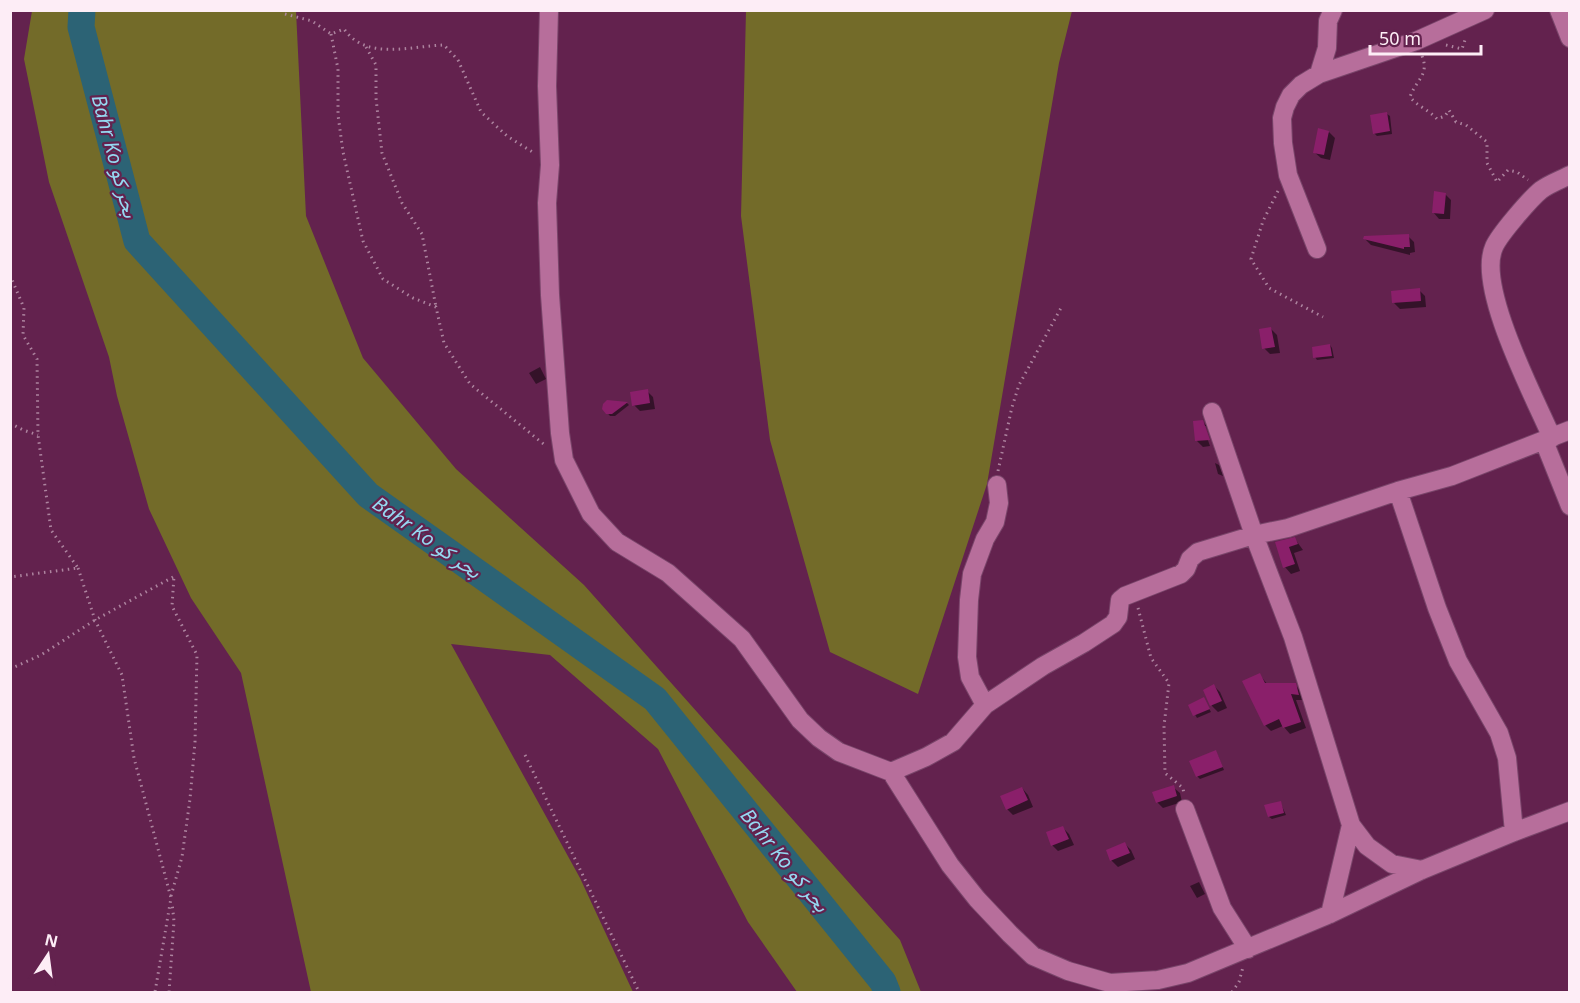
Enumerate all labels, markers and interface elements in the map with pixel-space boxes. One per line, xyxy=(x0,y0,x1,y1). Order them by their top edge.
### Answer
scale bar xyxy=(1370,18,1481,56)
text: 50 m xyxy=(1379,26,1421,50)
water label: Bahr Ko بحر كو xyxy=(86,92,145,221)
water label: Bahr Ko بحر كو xyxy=(368,490,487,585)
water label: Bahr Ko بحر كو xyxy=(735,803,836,918)
north arrow xyxy=(18,925,78,985)
text: N xyxy=(43,928,60,953)

